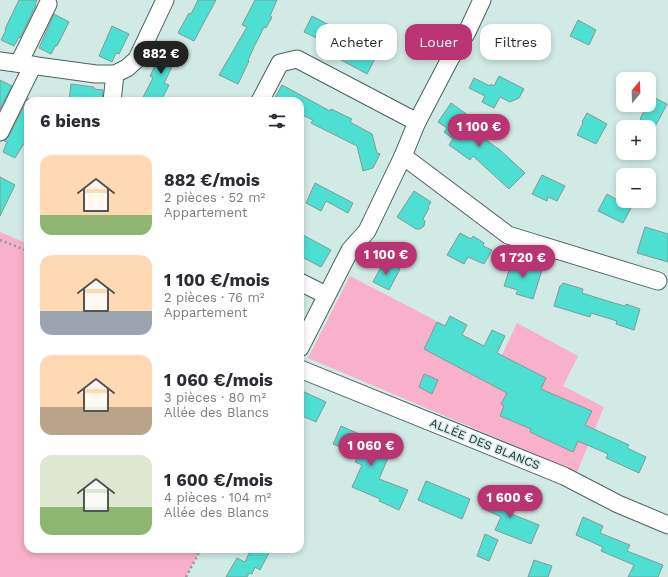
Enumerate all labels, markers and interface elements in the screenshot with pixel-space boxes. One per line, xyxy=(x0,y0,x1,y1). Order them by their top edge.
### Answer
chip: Acheter xyxy=(316,24,397,60)
chip: Louer xyxy=(405,24,472,60)
chip: Filtres xyxy=(480,24,551,60)
pin: 882 € xyxy=(133,41,189,75)
text: 882 € xyxy=(143,46,179,61)
north arrow xyxy=(616,72,656,112)
map controls xyxy=(616,72,656,208)
icon: filters xyxy=(266,110,288,132)
text: 6 biens xyxy=(40,111,100,131)
pin: 1 100 € xyxy=(442,114,516,148)
text: 1 100 € xyxy=(457,119,501,134)
button: + xyxy=(616,120,656,160)
button: − xyxy=(616,168,656,208)
text: 882 €/mois xyxy=(164,170,260,190)
icon: home xyxy=(72,171,120,219)
text: 2 pièces · 52 m² xyxy=(164,190,265,205)
text: Appartement xyxy=(164,205,247,220)
pin: 1 100 € xyxy=(349,242,423,276)
pin: 1 720 € xyxy=(486,245,560,279)
text: 1 100 € xyxy=(364,247,408,262)
text: 1 720 € xyxy=(500,250,546,265)
text: 1 100 €/mois xyxy=(164,270,270,290)
icon: home xyxy=(72,271,120,319)
text: 2 pièces · 76 m² xyxy=(164,290,265,305)
text: Appartement xyxy=(164,305,247,320)
text: 1 060 €/mois xyxy=(164,370,273,390)
icon: home xyxy=(72,371,120,419)
text: 3 pièces · 80 m² xyxy=(164,390,266,405)
text: Allée des Blancs xyxy=(164,405,269,420)
street label: ALLÉE DES BLANCS xyxy=(428,416,542,472)
pin: 1 060 € xyxy=(334,433,408,467)
text: 1 060 € xyxy=(348,438,394,453)
text: 1 600 €/mois xyxy=(164,470,273,490)
icon: home xyxy=(72,471,120,519)
pin: 1 600 € xyxy=(473,485,547,519)
text: 4 pièces · 104 m² xyxy=(164,490,271,505)
text: 1 600 € xyxy=(487,490,533,505)
text: Allée des Blancs xyxy=(164,505,269,520)

